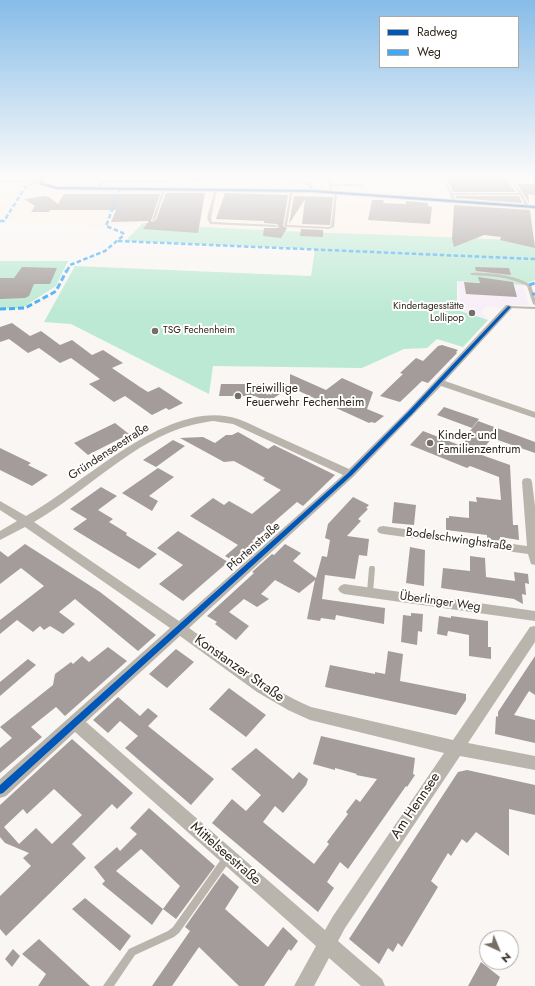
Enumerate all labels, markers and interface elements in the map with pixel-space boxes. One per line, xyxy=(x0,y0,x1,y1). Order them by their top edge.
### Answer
legend xyxy=(379,16,519,68)
text: Radweg xyxy=(417,23,457,41)
text: Weg xyxy=(417,43,441,61)
place label: Kindertagesstätte Lollipop xyxy=(393,301,464,324)
marker: Kindertagesstätte Lollipop xyxy=(467,308,477,318)
place label: TSG Fechenheim xyxy=(163,325,235,337)
marker: TSG Fechenheim xyxy=(150,326,160,336)
place label: Freiwillige Feuerwehr Fechenheim xyxy=(246,382,364,410)
marker: Freiwillige Feuerwehr Fechenheim xyxy=(233,391,243,401)
street label: Gründenseestraße xyxy=(66,421,152,483)
place label: Kinder- und Familienzentrum xyxy=(438,429,521,457)
marker: Kinder- und Familienzentrum xyxy=(425,438,435,448)
street label: Pfortenstraße xyxy=(224,519,284,575)
street label: Bodelschwinghstraße xyxy=(405,525,513,555)
street label: Überlinger Weg xyxy=(399,589,481,615)
street label: Konstanzer Straße xyxy=(191,632,287,706)
street label: Am Hennsee xyxy=(388,770,444,842)
street label: Mittelseestraße xyxy=(186,819,264,889)
north arrow xyxy=(479,930,519,970)
text: N xyxy=(498,949,515,967)

